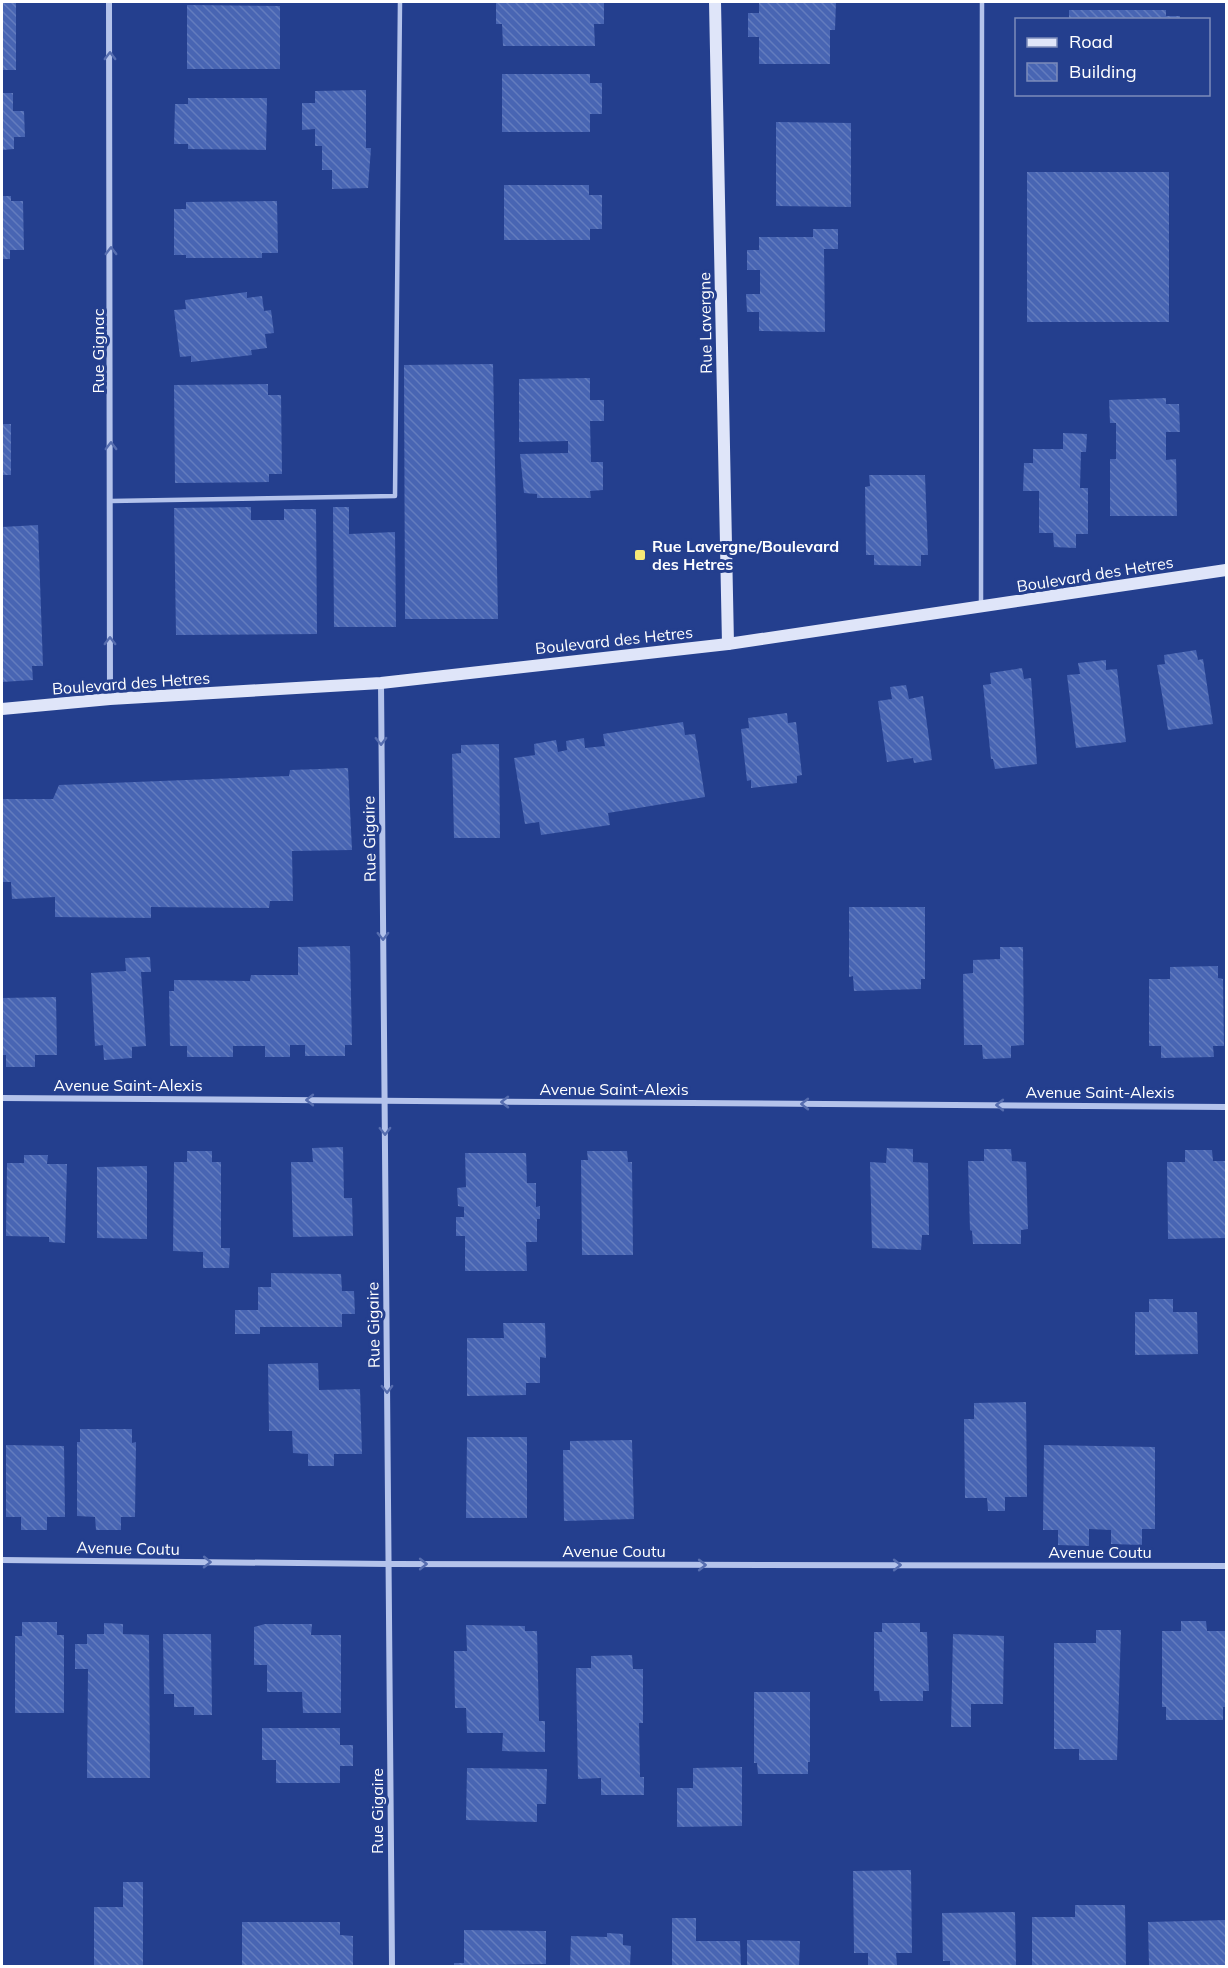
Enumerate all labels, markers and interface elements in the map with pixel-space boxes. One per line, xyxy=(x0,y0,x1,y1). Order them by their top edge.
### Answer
legend xyxy=(1015,18,1210,96)
text: Road xyxy=(1069,30,1113,53)
one-way arrow xyxy=(103,51,116,60)
text: Building xyxy=(1069,60,1137,83)
one-way arrow xyxy=(105,246,117,255)
street label: Rue Lavergne xyxy=(694,272,716,374)
street label: Rue Gignac xyxy=(88,308,108,394)
one-way arrow xyxy=(105,441,117,450)
place label: Rue Lavergne/Boulevard des Hetres xyxy=(652,536,839,574)
marker: Rue Lavergne/Boulevard des Hetres xyxy=(633,548,647,562)
street label: Boulevard des Hetres xyxy=(1015,552,1175,596)
street label: Boulevard des Hetres xyxy=(534,622,694,658)
one-way arrow xyxy=(104,636,116,645)
street label: Boulevard des Hetres xyxy=(51,667,211,699)
one-way arrow xyxy=(375,737,387,746)
street label: Rue Gigaire xyxy=(358,796,380,882)
one-way arrow xyxy=(377,932,389,941)
street label: Avenue Saint-Alexis xyxy=(53,1075,203,1095)
street label: Avenue Saint-Alexis xyxy=(539,1079,689,1099)
street label: Avenue Saint-Alexis xyxy=(1025,1082,1175,1102)
one-way arrow xyxy=(306,1094,315,1106)
one-way arrow xyxy=(501,1096,510,1108)
one-way arrow xyxy=(801,1098,810,1110)
one-way arrow xyxy=(996,1099,1005,1111)
one-way arrow xyxy=(379,1127,391,1136)
street label: Rue Gigaire xyxy=(362,1282,384,1368)
one-way arrow xyxy=(381,1385,393,1394)
street label: Avenue Coutu xyxy=(76,1537,180,1559)
street label: Avenue Coutu xyxy=(562,1541,666,1561)
street label: Avenue Coutu xyxy=(1048,1542,1152,1562)
one-way arrow xyxy=(202,1556,211,1569)
one-way arrow xyxy=(418,1558,427,1570)
one-way arrow xyxy=(697,1559,706,1571)
one-way arrow xyxy=(892,1559,901,1571)
street label: Rue Gigaire xyxy=(367,1768,387,1854)

